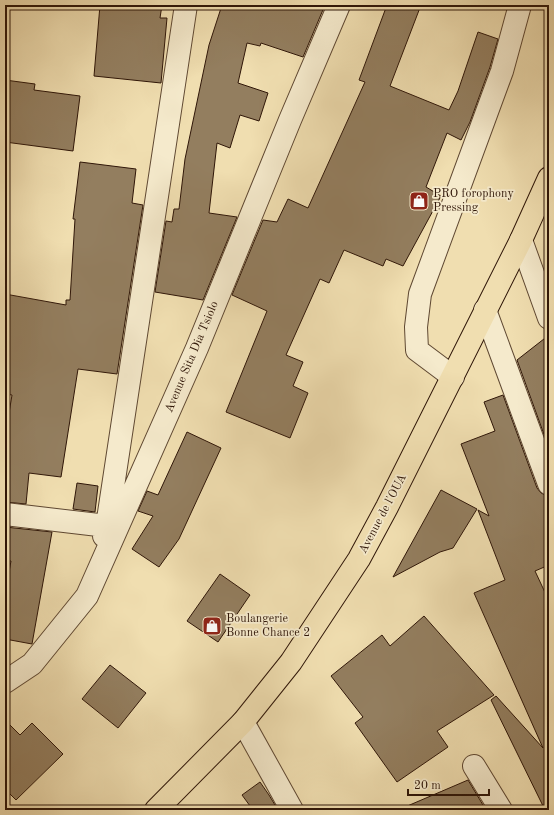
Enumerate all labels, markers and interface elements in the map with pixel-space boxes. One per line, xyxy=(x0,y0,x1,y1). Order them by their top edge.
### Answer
place label: PRO forophony Pressing xyxy=(433,188,514,214)
shop icon: PRO forophony Pressing xyxy=(408,190,430,212)
street label: Avenue Sita Dia Tsiolo xyxy=(163,300,221,414)
street label: Avenue de l'OUA xyxy=(357,472,409,556)
place label: Boulangerie Bonne Chance 2 xyxy=(226,613,310,639)
shop icon: Boulangerie Bonne Chance 2 xyxy=(201,615,223,637)
scale bar xyxy=(408,771,489,797)
text: 20 m xyxy=(414,780,441,792)

